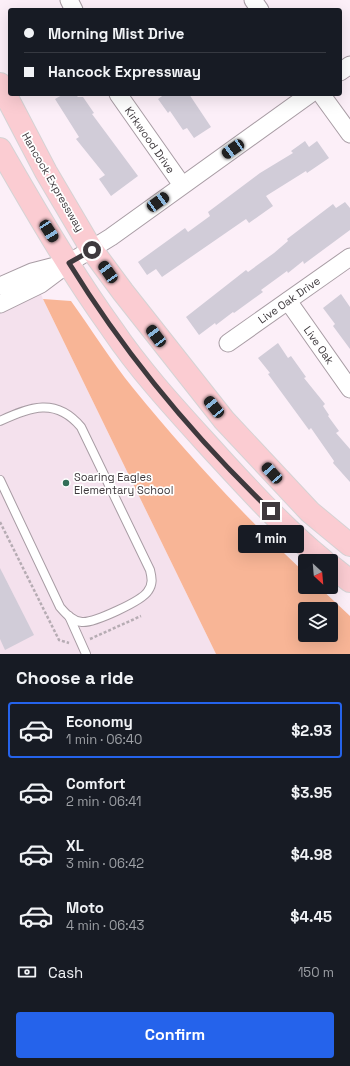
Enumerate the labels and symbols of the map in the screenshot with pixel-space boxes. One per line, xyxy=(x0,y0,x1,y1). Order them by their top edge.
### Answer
street label: Kirkwood Drive xyxy=(122,104,178,176)
street label: Hancock Expressway xyxy=(19,130,87,234)
car xyxy=(220,137,246,161)
car xyxy=(145,190,171,214)
car xyxy=(37,218,61,244)
route start xyxy=(83,241,101,259)
car xyxy=(96,259,120,285)
street label: Live Oak Drive xyxy=(255,273,323,327)
car xyxy=(144,323,168,349)
street label: Live Oak xyxy=(301,323,337,367)
car xyxy=(202,394,226,420)
car xyxy=(260,460,284,486)
place label: Soaring Eagles Elementary School xyxy=(74,470,173,497)
marker: Soaring Eagles Elementary School xyxy=(61,478,71,488)
route end xyxy=(262,502,280,520)
callout: 1 min xyxy=(238,525,304,553)
north arrow xyxy=(298,554,338,594)

